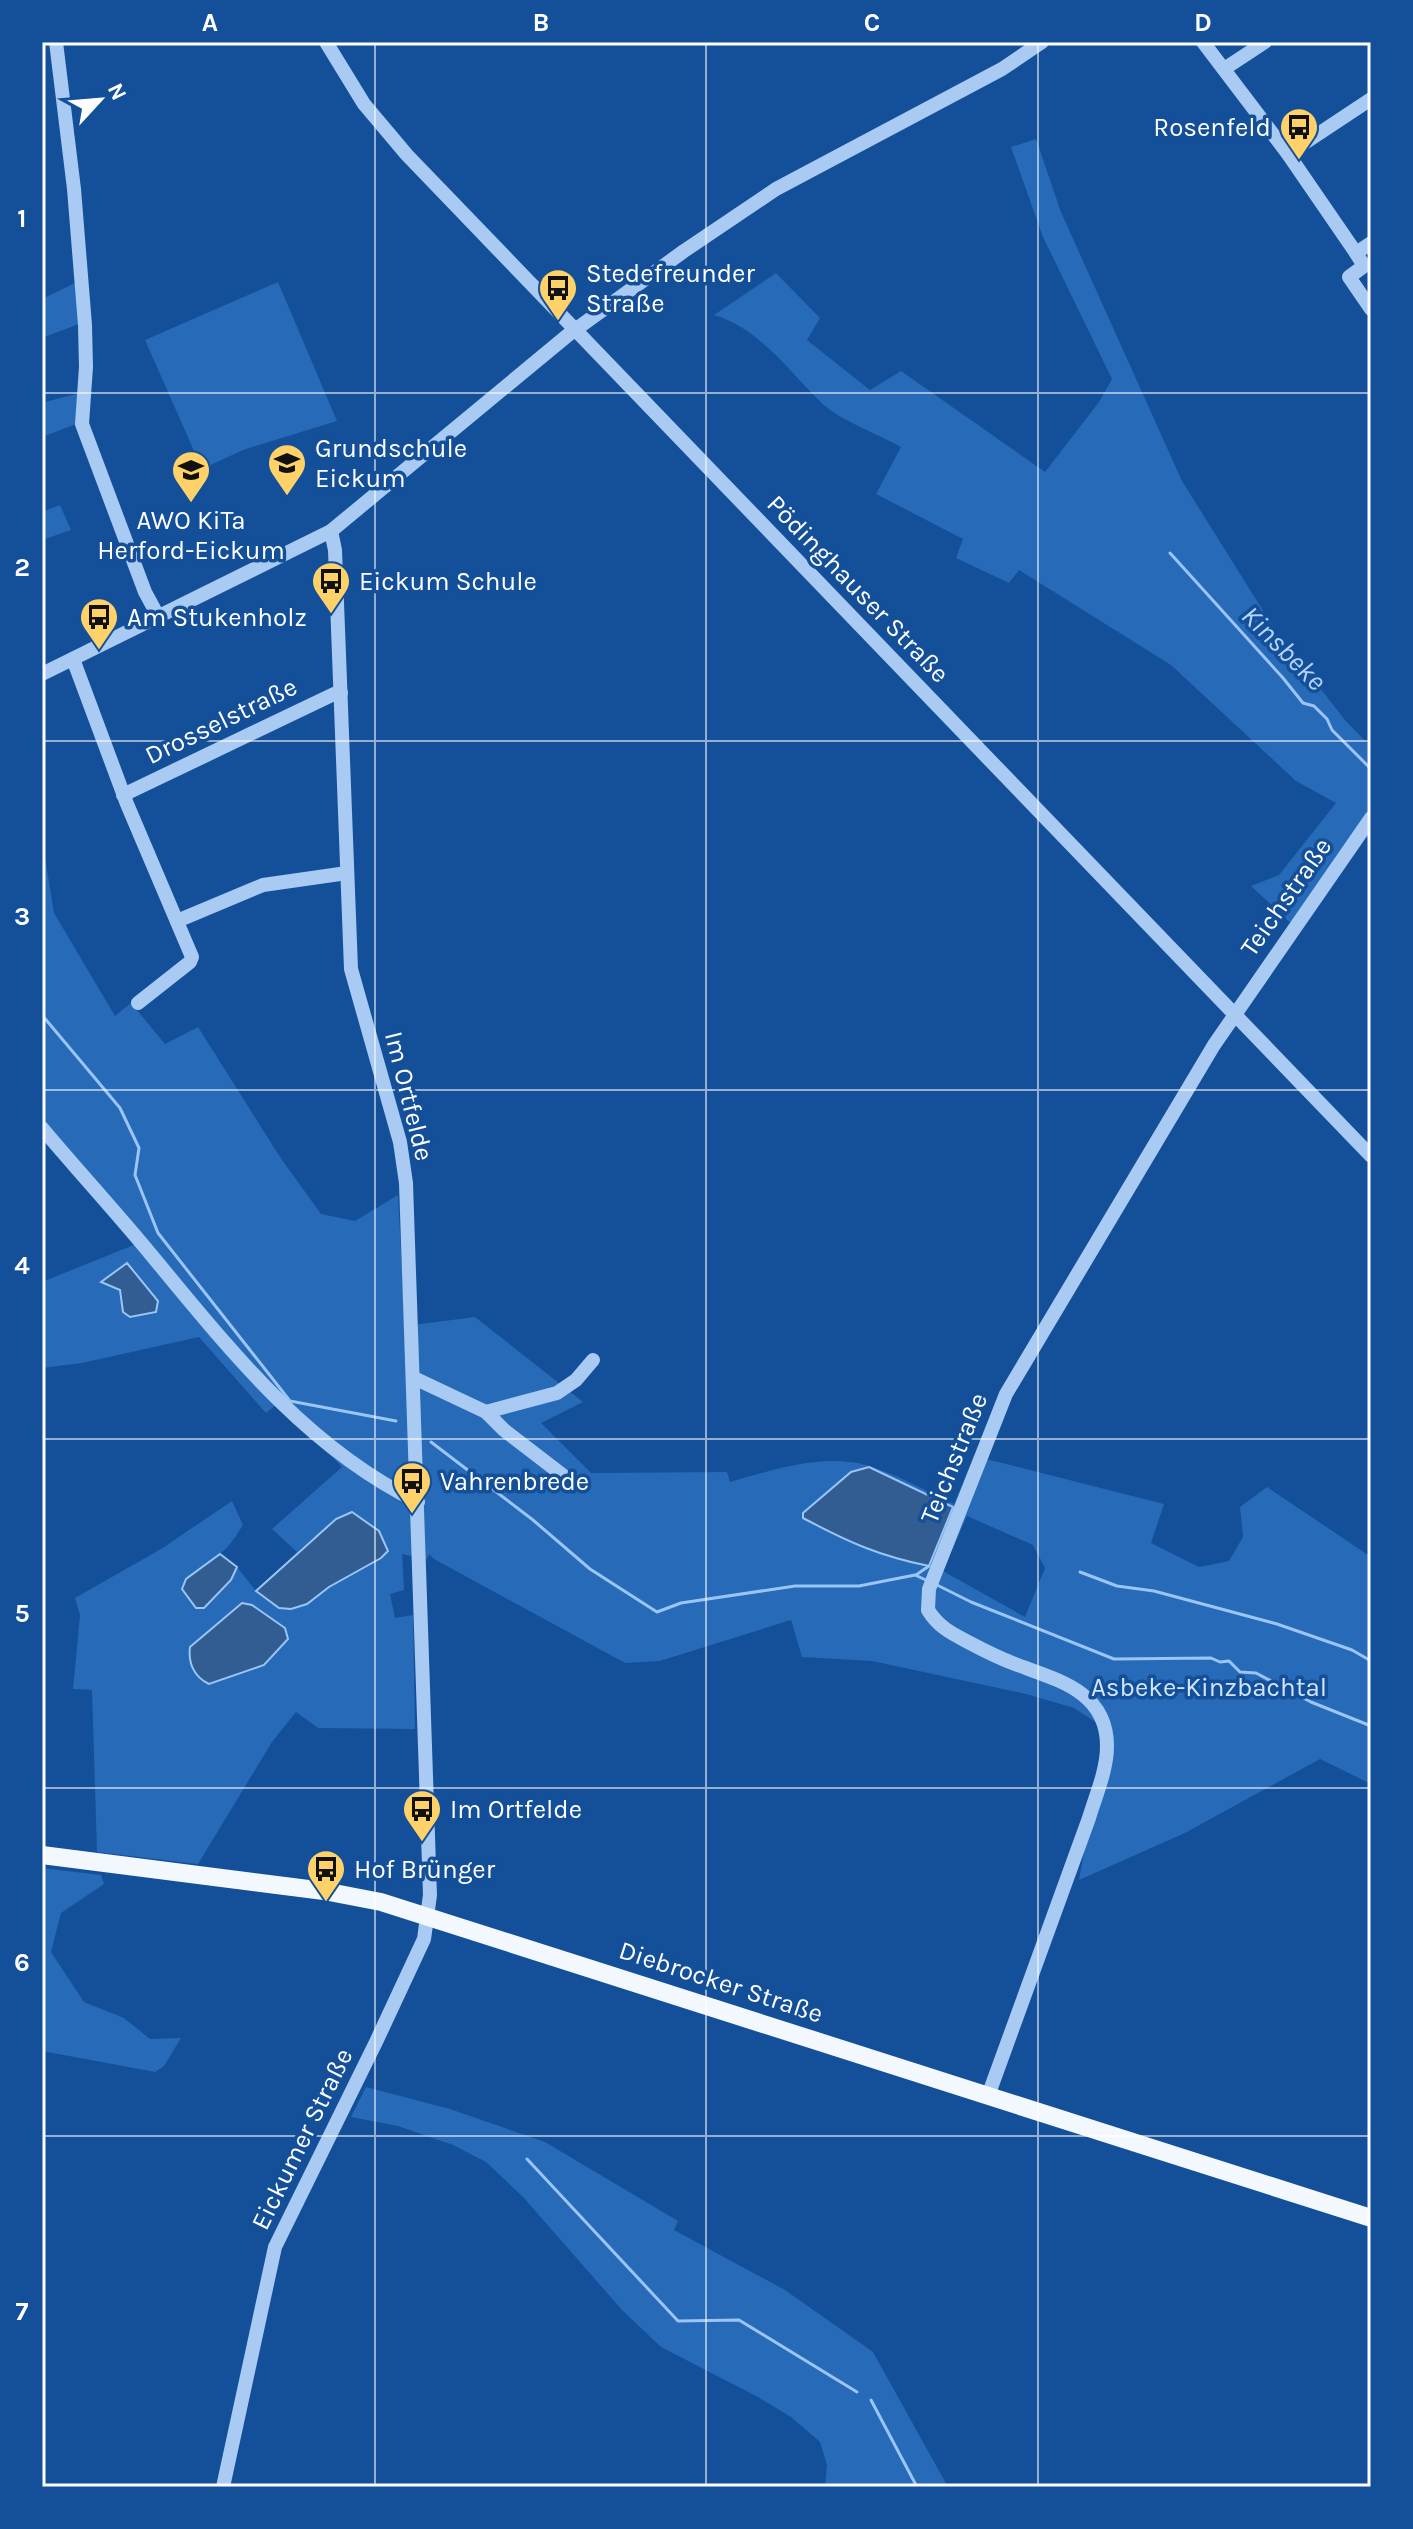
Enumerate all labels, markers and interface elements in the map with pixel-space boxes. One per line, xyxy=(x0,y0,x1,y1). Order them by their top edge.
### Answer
text: A xyxy=(202,7,218,38)
text: B xyxy=(533,7,549,38)
text: C xyxy=(864,7,880,38)
text: D xyxy=(1194,7,1212,38)
north arrow xyxy=(60,60,140,140)
text: N xyxy=(102,79,132,104)
bus stop icon: Rosenfeld xyxy=(1278,106,1320,161)
place label: Rosenfeld xyxy=(1153,112,1271,143)
text: 1 xyxy=(17,203,27,234)
place label: Stedefreunder Straße xyxy=(586,258,755,319)
bus stop icon: Stedefreunder Straße xyxy=(537,267,579,322)
place label: Grundschule Eickum xyxy=(315,433,467,494)
school or university icon: Grundschule Eickum xyxy=(266,442,308,497)
school or university icon: AWO KiTa Herford-Eickum xyxy=(170,449,212,504)
street label: Pödinghauser Straße xyxy=(760,489,956,689)
place label: AWO KiTa Herford-Eickum xyxy=(97,505,285,566)
text: 2 xyxy=(14,552,30,583)
bus stop icon: Eickum Schule xyxy=(310,560,352,615)
place label: Eickum Schule xyxy=(359,566,537,597)
bus stop icon: Am Stukenholz xyxy=(78,596,120,651)
water label: Kinsbeke xyxy=(1235,599,1333,697)
place label: Am Stukenholz xyxy=(127,602,307,633)
street label: Drosselstraße xyxy=(140,671,302,771)
street label: Teichstraße xyxy=(1234,832,1338,962)
text: 3 xyxy=(14,901,30,932)
street label: Im Ortfelde xyxy=(378,1028,440,1164)
text: 4 xyxy=(14,1250,30,1281)
street label: Teichstraße xyxy=(914,1388,994,1528)
bus stop icon: Vahrenbrede xyxy=(391,1460,433,1515)
place label: Vahrenbrede xyxy=(440,1466,589,1497)
text: 5 xyxy=(14,1598,30,1629)
park label: Asbeke-Kinzbachtal xyxy=(1091,1672,1327,1703)
bus stop icon: Im Ortfelde xyxy=(401,1788,443,1843)
place label: Im Ortfelde xyxy=(450,1794,582,1825)
bus stop icon: Hof Brünger xyxy=(305,1848,347,1903)
place label: Hof Brünger xyxy=(354,1854,496,1885)
street label: Diebrocker Straße xyxy=(615,1934,827,2030)
text: 6 xyxy=(14,1947,30,1978)
street label: Eickumer Straße xyxy=(245,2043,359,2235)
text: 7 xyxy=(16,2296,29,2327)

